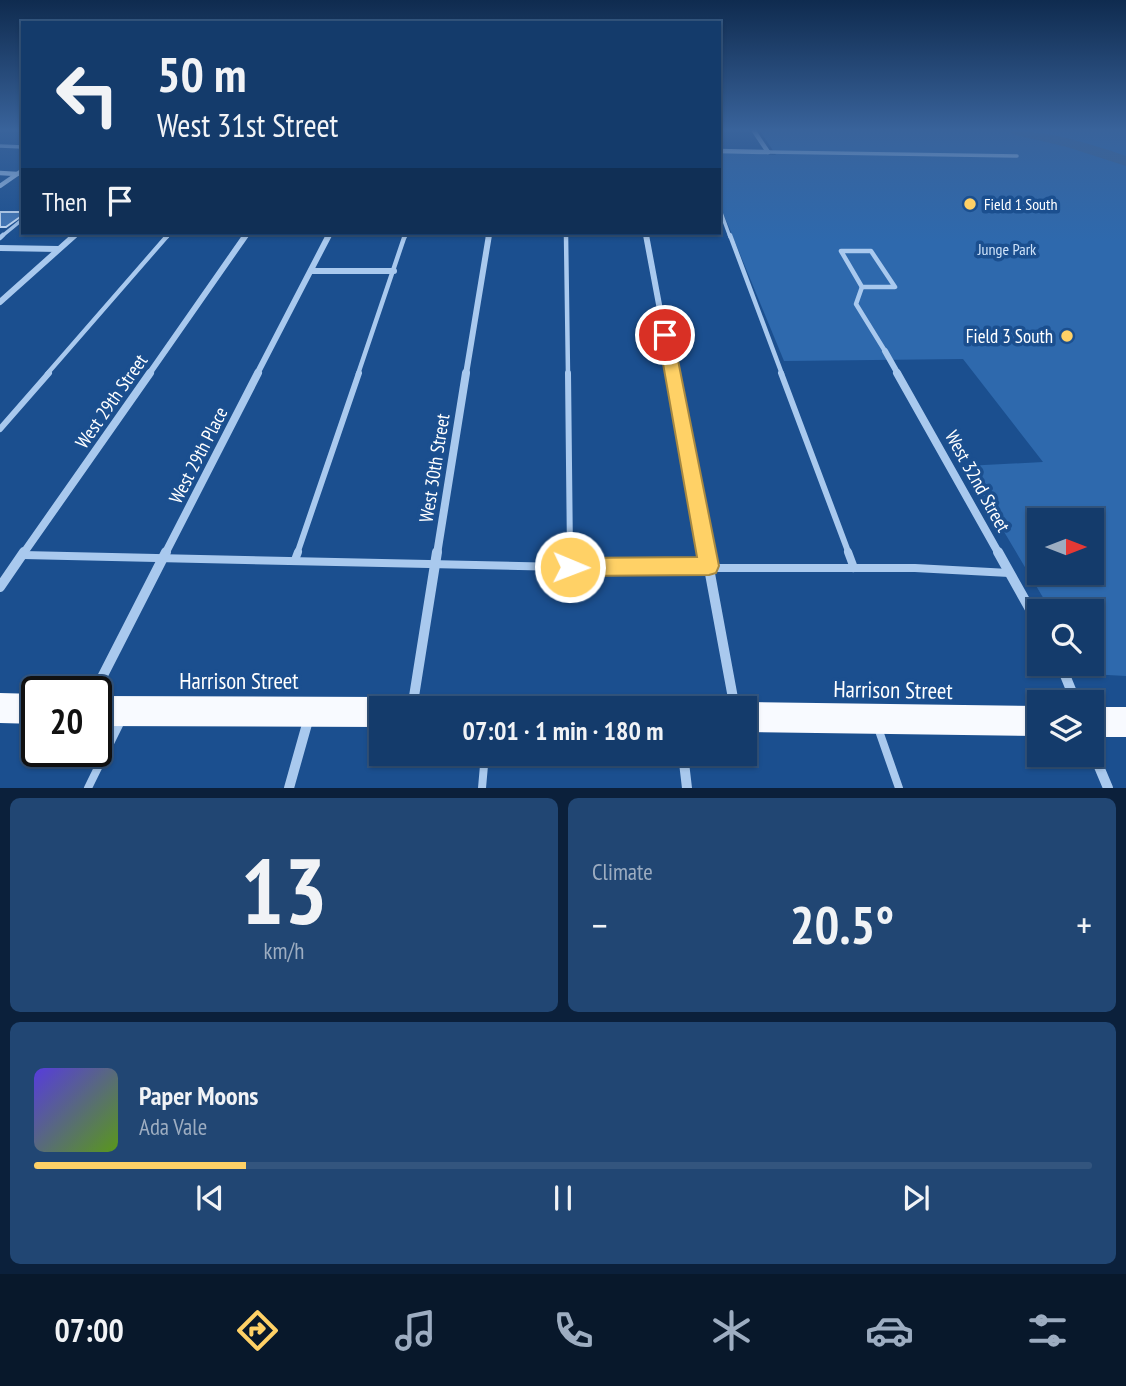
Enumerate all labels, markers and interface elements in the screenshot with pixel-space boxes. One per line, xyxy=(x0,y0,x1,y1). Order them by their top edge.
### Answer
text: 50 m xyxy=(157,42,246,106)
icon: left xyxy=(42,49,133,140)
text: West 31st Street xyxy=(157,104,338,146)
icon: arrive xyxy=(101,182,139,220)
text: Then xyxy=(42,185,87,218)
place label: Field 1 South xyxy=(984,194,1057,214)
marker: Field 1 South xyxy=(962,196,978,212)
park label: Junge Park xyxy=(977,239,1037,259)
pin xyxy=(635,305,695,365)
icon: arrive xyxy=(646,316,684,354)
place label: Field 3 South xyxy=(966,324,1053,348)
marker: Field 3 South xyxy=(1059,328,1075,344)
street label: West 29th Street xyxy=(70,349,153,453)
street label: West 29th Place xyxy=(163,403,233,507)
street label: West 30th Street xyxy=(414,411,455,524)
street label: West 32nd Street xyxy=(940,426,1016,537)
north arrow xyxy=(1027,508,1104,584)
map controls xyxy=(1027,508,1104,767)
position arrow xyxy=(533,530,607,604)
button: search xyxy=(1027,599,1104,676)
street label: Harrison Street xyxy=(179,666,299,695)
street label: Harrison Street xyxy=(833,674,954,705)
speed limit sign: 20 xyxy=(21,676,112,767)
button: layers xyxy=(1027,690,1104,767)
text: 07:01 · 1 min · 180 m xyxy=(463,714,663,747)
text: 13 xyxy=(241,831,328,949)
text: Climate xyxy=(592,857,653,886)
text: 20.5° xyxy=(790,891,894,958)
text: − xyxy=(592,900,608,949)
text: + xyxy=(1076,900,1092,949)
text: km/h xyxy=(264,936,304,965)
text: Paper Moons xyxy=(139,1079,258,1112)
text: Ada Vale xyxy=(139,1112,207,1141)
icon: previous xyxy=(191,1179,229,1217)
icon: pause xyxy=(544,1179,582,1217)
icon: next xyxy=(897,1179,935,1217)
icon: directions xyxy=(233,1306,282,1355)
icon: music xyxy=(391,1306,440,1355)
icon: phone xyxy=(549,1306,598,1355)
icon: climate xyxy=(707,1306,756,1355)
icon: car xyxy=(865,1306,914,1355)
icon: filters xyxy=(1023,1306,1072,1355)
text: 07:00 xyxy=(54,1309,124,1351)

